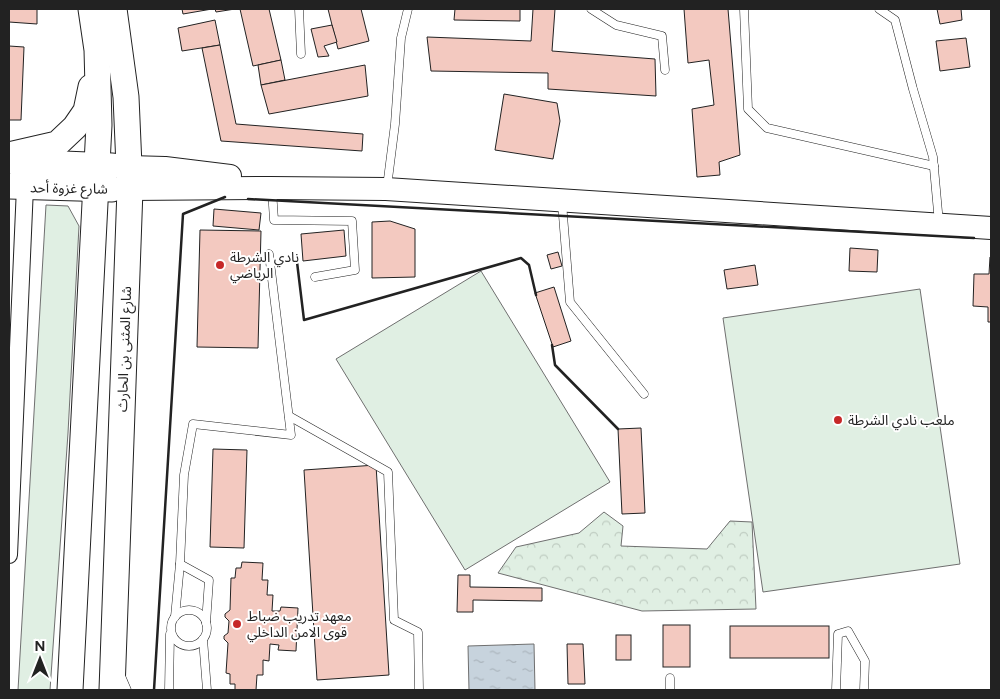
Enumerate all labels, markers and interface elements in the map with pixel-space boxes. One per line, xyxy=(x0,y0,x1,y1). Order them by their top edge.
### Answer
street label: شارع غزوة أحد xyxy=(30,179,108,200)
place label: نادي الشرطة الرياضي xyxy=(230,249,299,284)
marker: نادي الشرطة الرياضي xyxy=(214,259,226,271)
street label: شارع المثنى بن الحارث xyxy=(114,286,137,412)
place label: ملعب نادي الشرطة xyxy=(848,412,955,431)
marker: ملعب نادي الشرطة xyxy=(832,414,844,426)
place label: معهد تدريب ضباط قوى الامن الداخلي xyxy=(247,608,352,643)
marker: معهد تدريب ضباط قوى الامن الداخلي xyxy=(231,618,243,630)
north arrow xyxy=(15,634,65,684)
text: N xyxy=(35,638,45,655)

